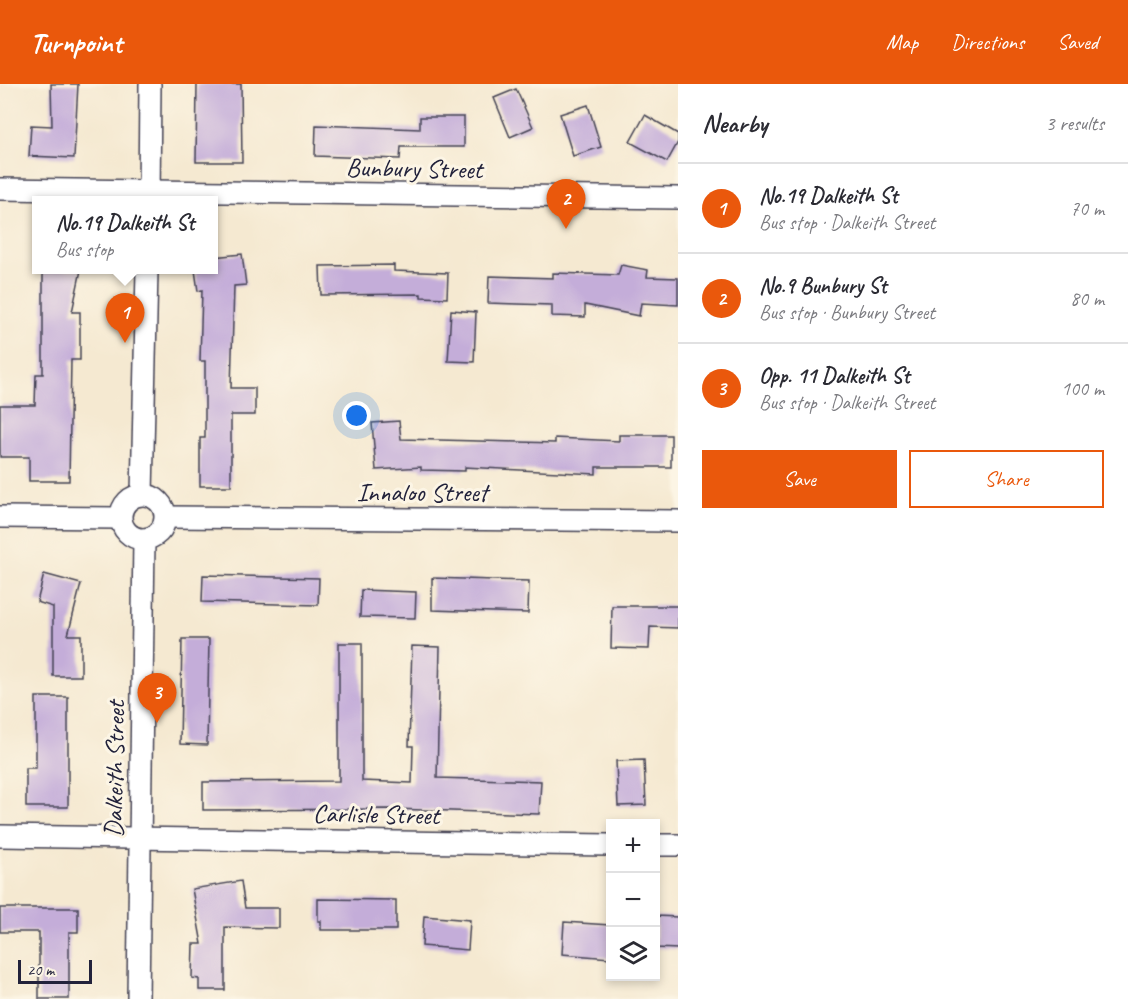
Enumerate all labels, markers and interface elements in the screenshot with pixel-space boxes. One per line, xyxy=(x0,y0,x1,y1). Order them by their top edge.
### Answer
text: Turnpoint xyxy=(30,25,122,60)
text: Map xyxy=(886,29,918,55)
text: Directions xyxy=(951,29,1024,55)
text: Saved xyxy=(1057,29,1098,55)
text: Nearby xyxy=(702,107,767,140)
text: 3 results xyxy=(1045,111,1104,136)
street label: Bunbury Street xyxy=(346,151,485,186)
pin: 2 xyxy=(546,180,586,229)
text: No.19 Dalkeith St xyxy=(759,182,898,210)
popup xyxy=(32,196,218,274)
text: 1 xyxy=(717,196,726,221)
text: 70 m xyxy=(1070,196,1104,221)
text: No.19 Dalkeith St xyxy=(56,209,194,237)
text: Bus stop · Dalkeith Street xyxy=(759,210,935,235)
text: Bus stop xyxy=(56,237,113,262)
text: No.9 Bunbury St xyxy=(759,272,886,300)
text: 2 xyxy=(717,286,726,311)
text: 80 m xyxy=(1070,286,1104,311)
pin: 1 xyxy=(106,294,144,343)
text: Bus stop · Bunbury Street xyxy=(759,300,935,325)
text: Opp. 11 Dalkeith St xyxy=(759,362,909,390)
text: 3 xyxy=(717,376,726,401)
text: 100 m xyxy=(1061,376,1104,401)
text: Bus stop · Dalkeith Street xyxy=(759,390,935,415)
your location xyxy=(342,401,371,430)
button: Save xyxy=(702,450,897,508)
button: Share xyxy=(909,450,1104,508)
street label: Innaloo Street xyxy=(357,476,491,509)
pin: 3 xyxy=(138,674,176,723)
street label: Dalkeith Street xyxy=(97,698,132,838)
street label: Carlisle Street xyxy=(313,797,442,832)
map controls xyxy=(606,819,660,981)
button: + xyxy=(606,819,660,873)
button: − xyxy=(606,873,660,927)
button: layers xyxy=(606,927,660,981)
scale bar xyxy=(18,957,92,984)
text: 20 m xyxy=(27,960,54,980)

